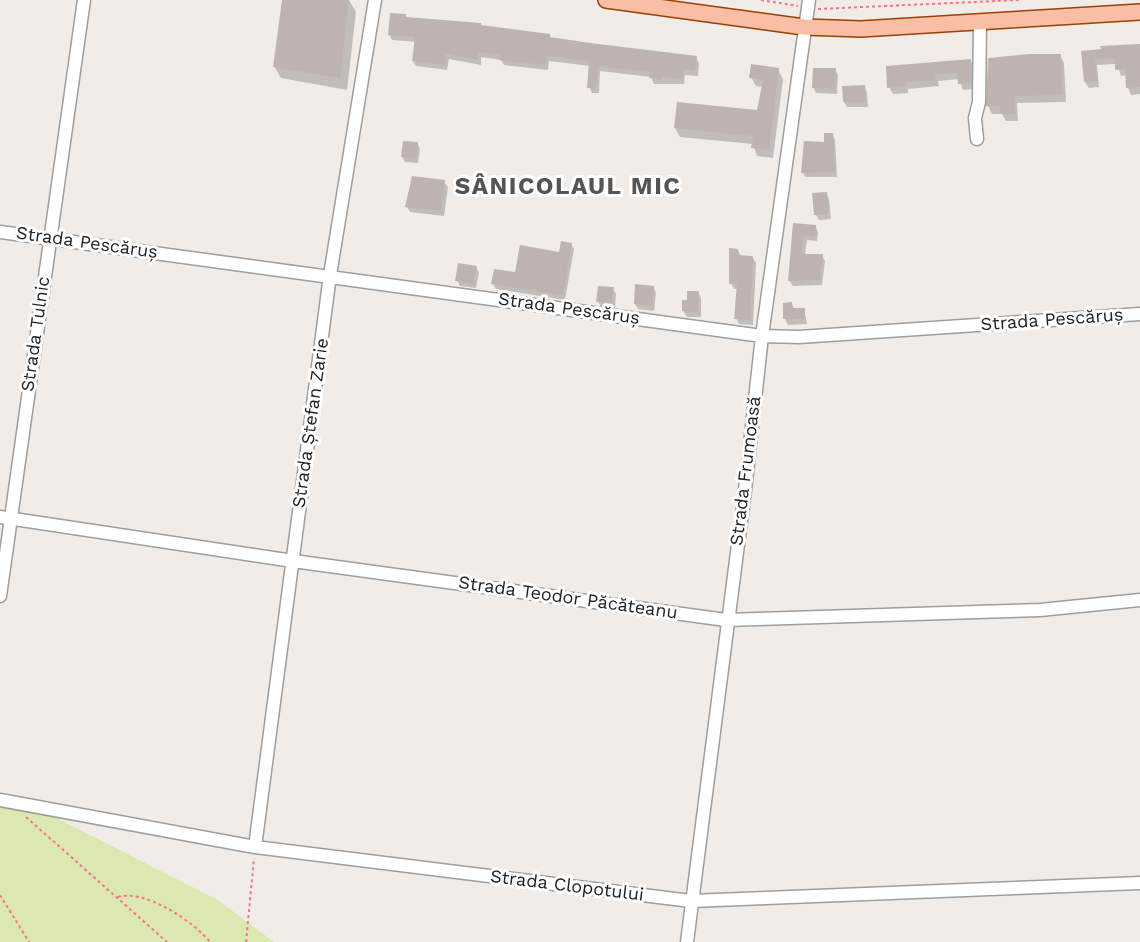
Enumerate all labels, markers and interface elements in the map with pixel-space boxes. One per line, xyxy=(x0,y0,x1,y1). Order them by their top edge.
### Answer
district label: SÂNICOLAUL MIC xyxy=(455,173,681,201)
street label: Strada Pescăruș xyxy=(15,222,159,264)
street label: Strada Tulnic xyxy=(17,275,55,393)
street label: Strada Pescăruș xyxy=(497,288,641,330)
street label: Strada Pescăruș xyxy=(980,304,1124,336)
street label: Strada Ștefan Zarie xyxy=(288,337,334,509)
street label: Strada Frumoasă xyxy=(726,395,766,547)
street label: Strada Teodor Păcăteanu xyxy=(457,572,679,624)
street label: Strada Clopotului xyxy=(489,866,645,906)

